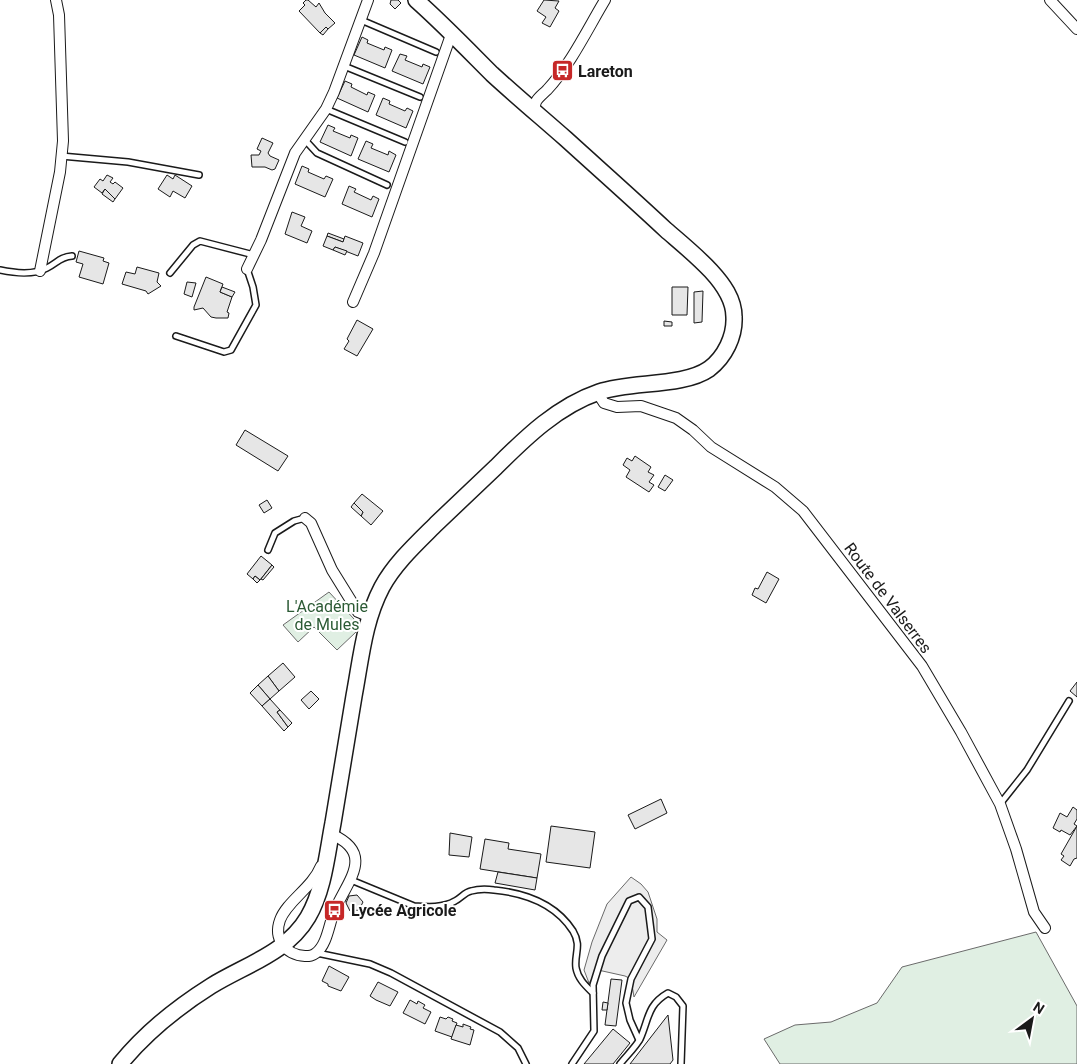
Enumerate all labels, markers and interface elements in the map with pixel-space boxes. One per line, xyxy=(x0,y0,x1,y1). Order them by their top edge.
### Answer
bus stop icon: Lareton xyxy=(550,59,574,83)
place label: Lareton xyxy=(578,62,633,81)
street label: Route de Valserres xyxy=(840,539,936,657)
park label: L'Académie de Mules xyxy=(286,597,368,634)
bus stop icon: Lycée Agricole xyxy=(323,898,347,922)
place label: Lycée Agricole xyxy=(351,901,457,920)
north arrow xyxy=(1007,994,1057,1044)
text: N xyxy=(1030,999,1047,1017)

